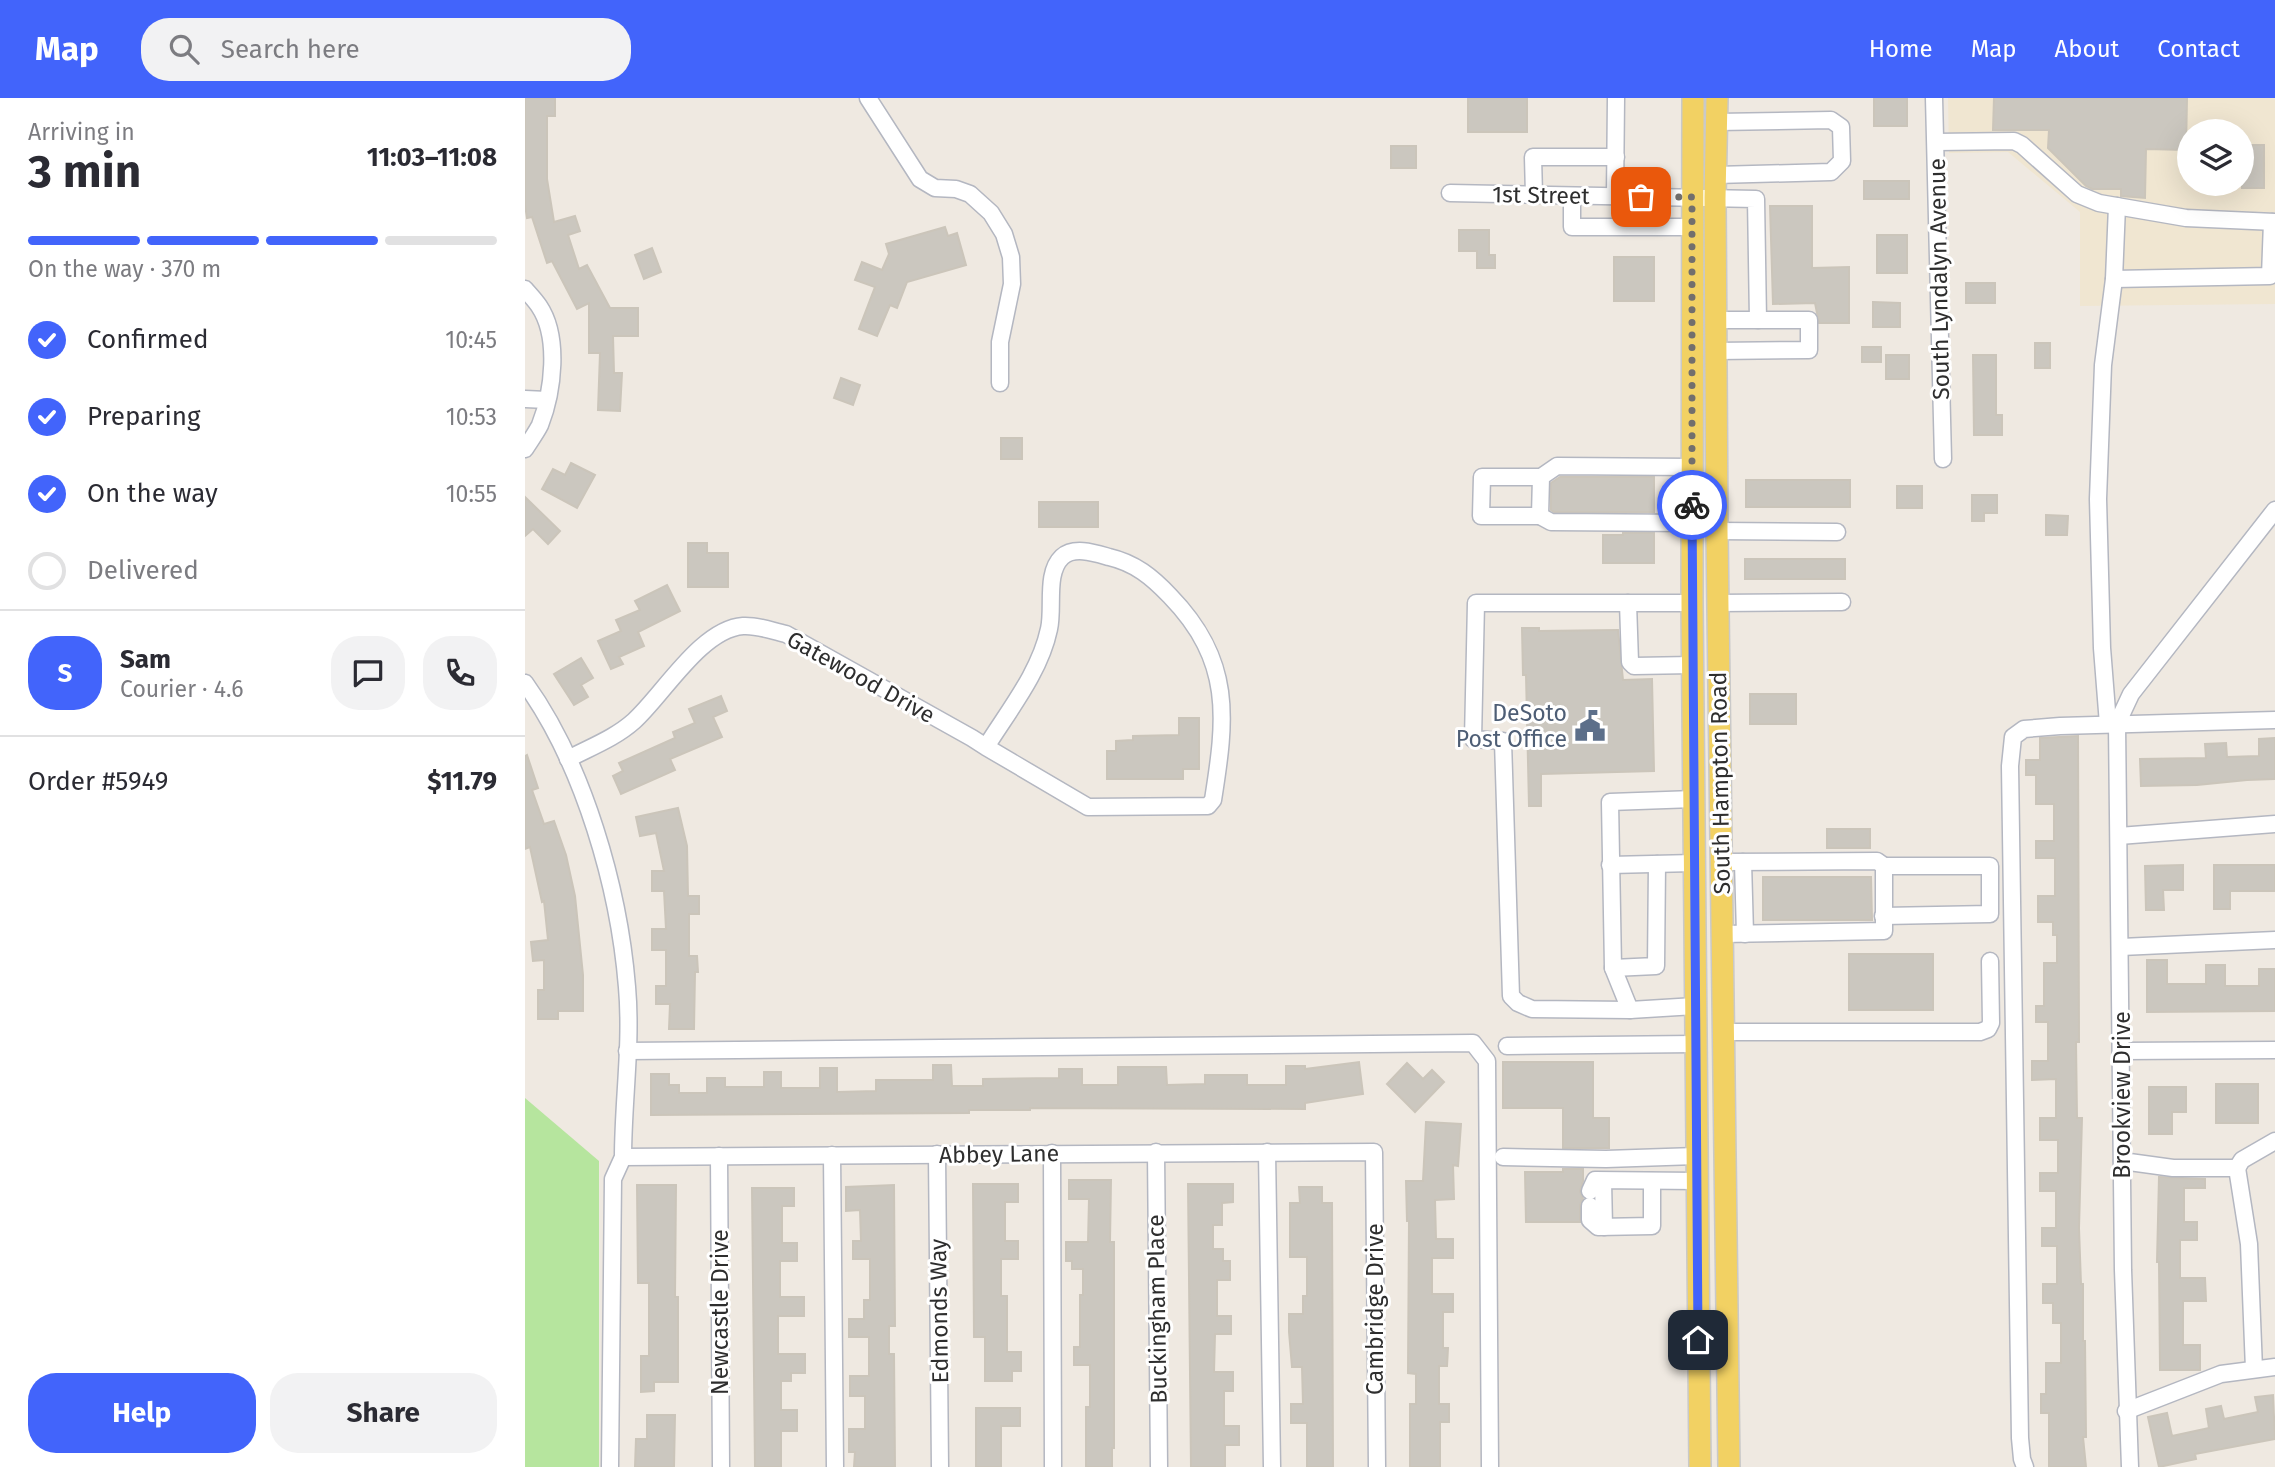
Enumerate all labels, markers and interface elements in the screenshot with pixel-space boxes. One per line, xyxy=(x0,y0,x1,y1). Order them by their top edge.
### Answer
search box xyxy=(141,18,631,81)
text: Map xyxy=(35,29,99,69)
icon: search xyxy=(165,30,203,68)
text: Search here xyxy=(221,34,360,65)
text: Home xyxy=(1869,35,1933,63)
text: Map xyxy=(1971,35,2017,63)
text: About xyxy=(2055,35,2119,63)
text: Contact xyxy=(2157,35,2240,63)
text: Arriving in xyxy=(28,118,135,146)
map controls xyxy=(2177,119,2254,196)
button: layers xyxy=(2177,119,2254,196)
text: 11:03–11:08 xyxy=(367,142,497,173)
text: 3 min xyxy=(28,144,141,199)
street label: South Lyndalyn Avenue xyxy=(1923,158,1955,400)
pin xyxy=(1611,167,1671,227)
icon: bag xyxy=(1622,178,1660,216)
street label: 1st Street xyxy=(1492,180,1591,210)
text: On the way · 370 m xyxy=(28,255,221,283)
icon: check xyxy=(28,321,66,359)
text: Confirmed xyxy=(87,324,208,355)
text: 10:45 xyxy=(445,326,497,354)
icon: check xyxy=(28,398,66,436)
text: Preparing xyxy=(87,401,200,432)
text: 10:53 xyxy=(446,403,497,431)
courier xyxy=(1657,470,1727,540)
icon: check xyxy=(28,475,66,513)
text: On the way xyxy=(87,478,218,509)
text: 10:55 xyxy=(446,480,497,508)
icon: bike xyxy=(1673,486,1711,524)
text: Delivered xyxy=(87,555,199,586)
street label: Gatewood Drive xyxy=(782,625,940,729)
button: chat xyxy=(331,636,405,710)
button: phone xyxy=(423,636,497,710)
text: Sam xyxy=(120,644,171,675)
text: S xyxy=(58,658,72,689)
street label: South Hampton Road xyxy=(1704,671,1736,895)
text: Courier · 4.6 xyxy=(120,675,244,703)
place label: DeSoto Post Office xyxy=(1456,699,1567,753)
public building icon: DeSoto Post Office xyxy=(1573,709,1607,743)
text: Order #5949 xyxy=(28,766,168,797)
text: $11.79 xyxy=(427,766,497,797)
street label: Brookview Drive xyxy=(2108,1011,2136,1179)
street label: Abbey Lane xyxy=(939,1139,1059,1169)
street label: Buckingham Place xyxy=(1141,1214,1173,1404)
street label: Cambridge Drive xyxy=(1361,1223,1389,1395)
street label: Newcastle Drive xyxy=(706,1229,734,1395)
street label: Edmonds Way xyxy=(924,1238,954,1384)
pin xyxy=(1668,1310,1728,1370)
icon: home xyxy=(1679,1321,1717,1359)
button: Help xyxy=(28,1373,256,1453)
button: Share xyxy=(270,1373,497,1453)

